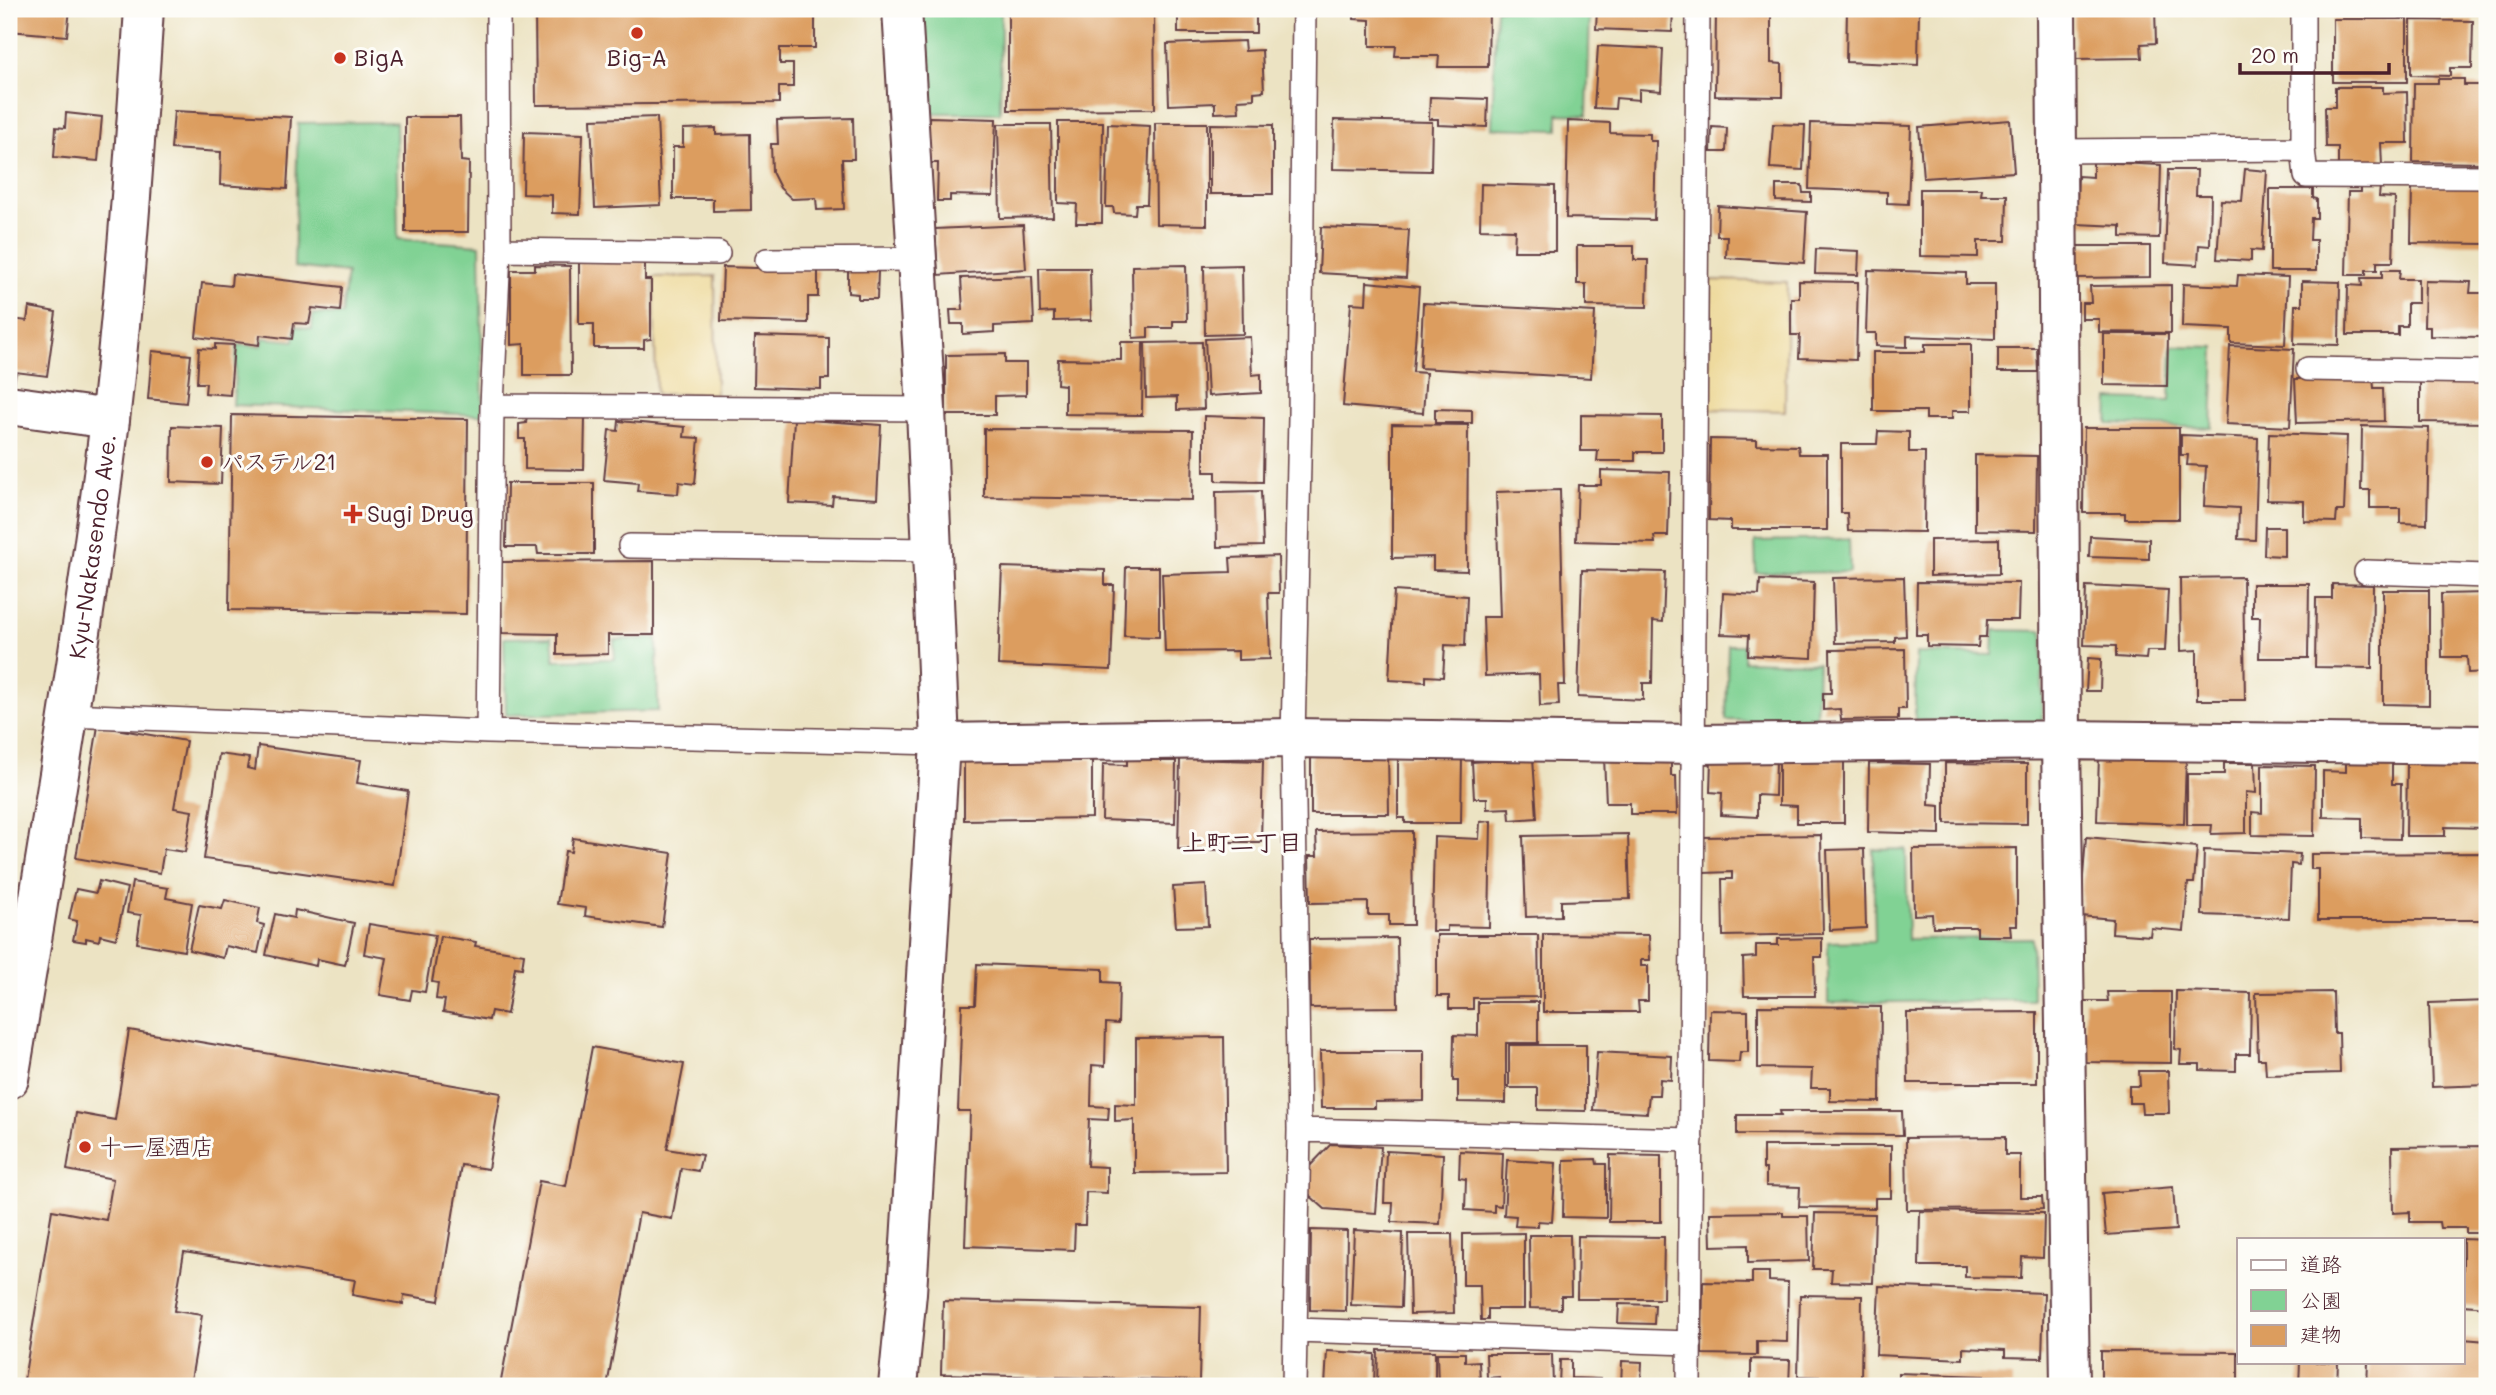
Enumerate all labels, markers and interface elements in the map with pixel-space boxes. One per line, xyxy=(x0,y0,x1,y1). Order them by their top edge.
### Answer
marker: Big-A xyxy=(629,25,645,41)
scale bar xyxy=(2240,32,2389,76)
text: 20 m xyxy=(2251,41,2299,68)
place label: BigA xyxy=(354,42,405,72)
place label: Big-A xyxy=(607,42,667,72)
marker: BigA xyxy=(332,50,348,66)
street label: Kyu-Nakasendo Ave. xyxy=(61,432,122,661)
place label: パステル21 xyxy=(221,446,337,476)
marker: パステル21 xyxy=(199,454,215,470)
place label: Sugi Drug xyxy=(367,498,474,528)
marker: Sugi Drug xyxy=(345,506,361,522)
district label: 上町二丁目 xyxy=(1182,826,1302,857)
place label: 十一屋酒店 xyxy=(99,1131,214,1161)
marker: 十一屋酒店 xyxy=(77,1139,93,1155)
legend xyxy=(2237,1238,2464,1364)
text: 道路 xyxy=(2300,1250,2342,1277)
text: 公園 xyxy=(2300,1286,2342,1313)
text: 建物 xyxy=(2300,1320,2342,1347)

